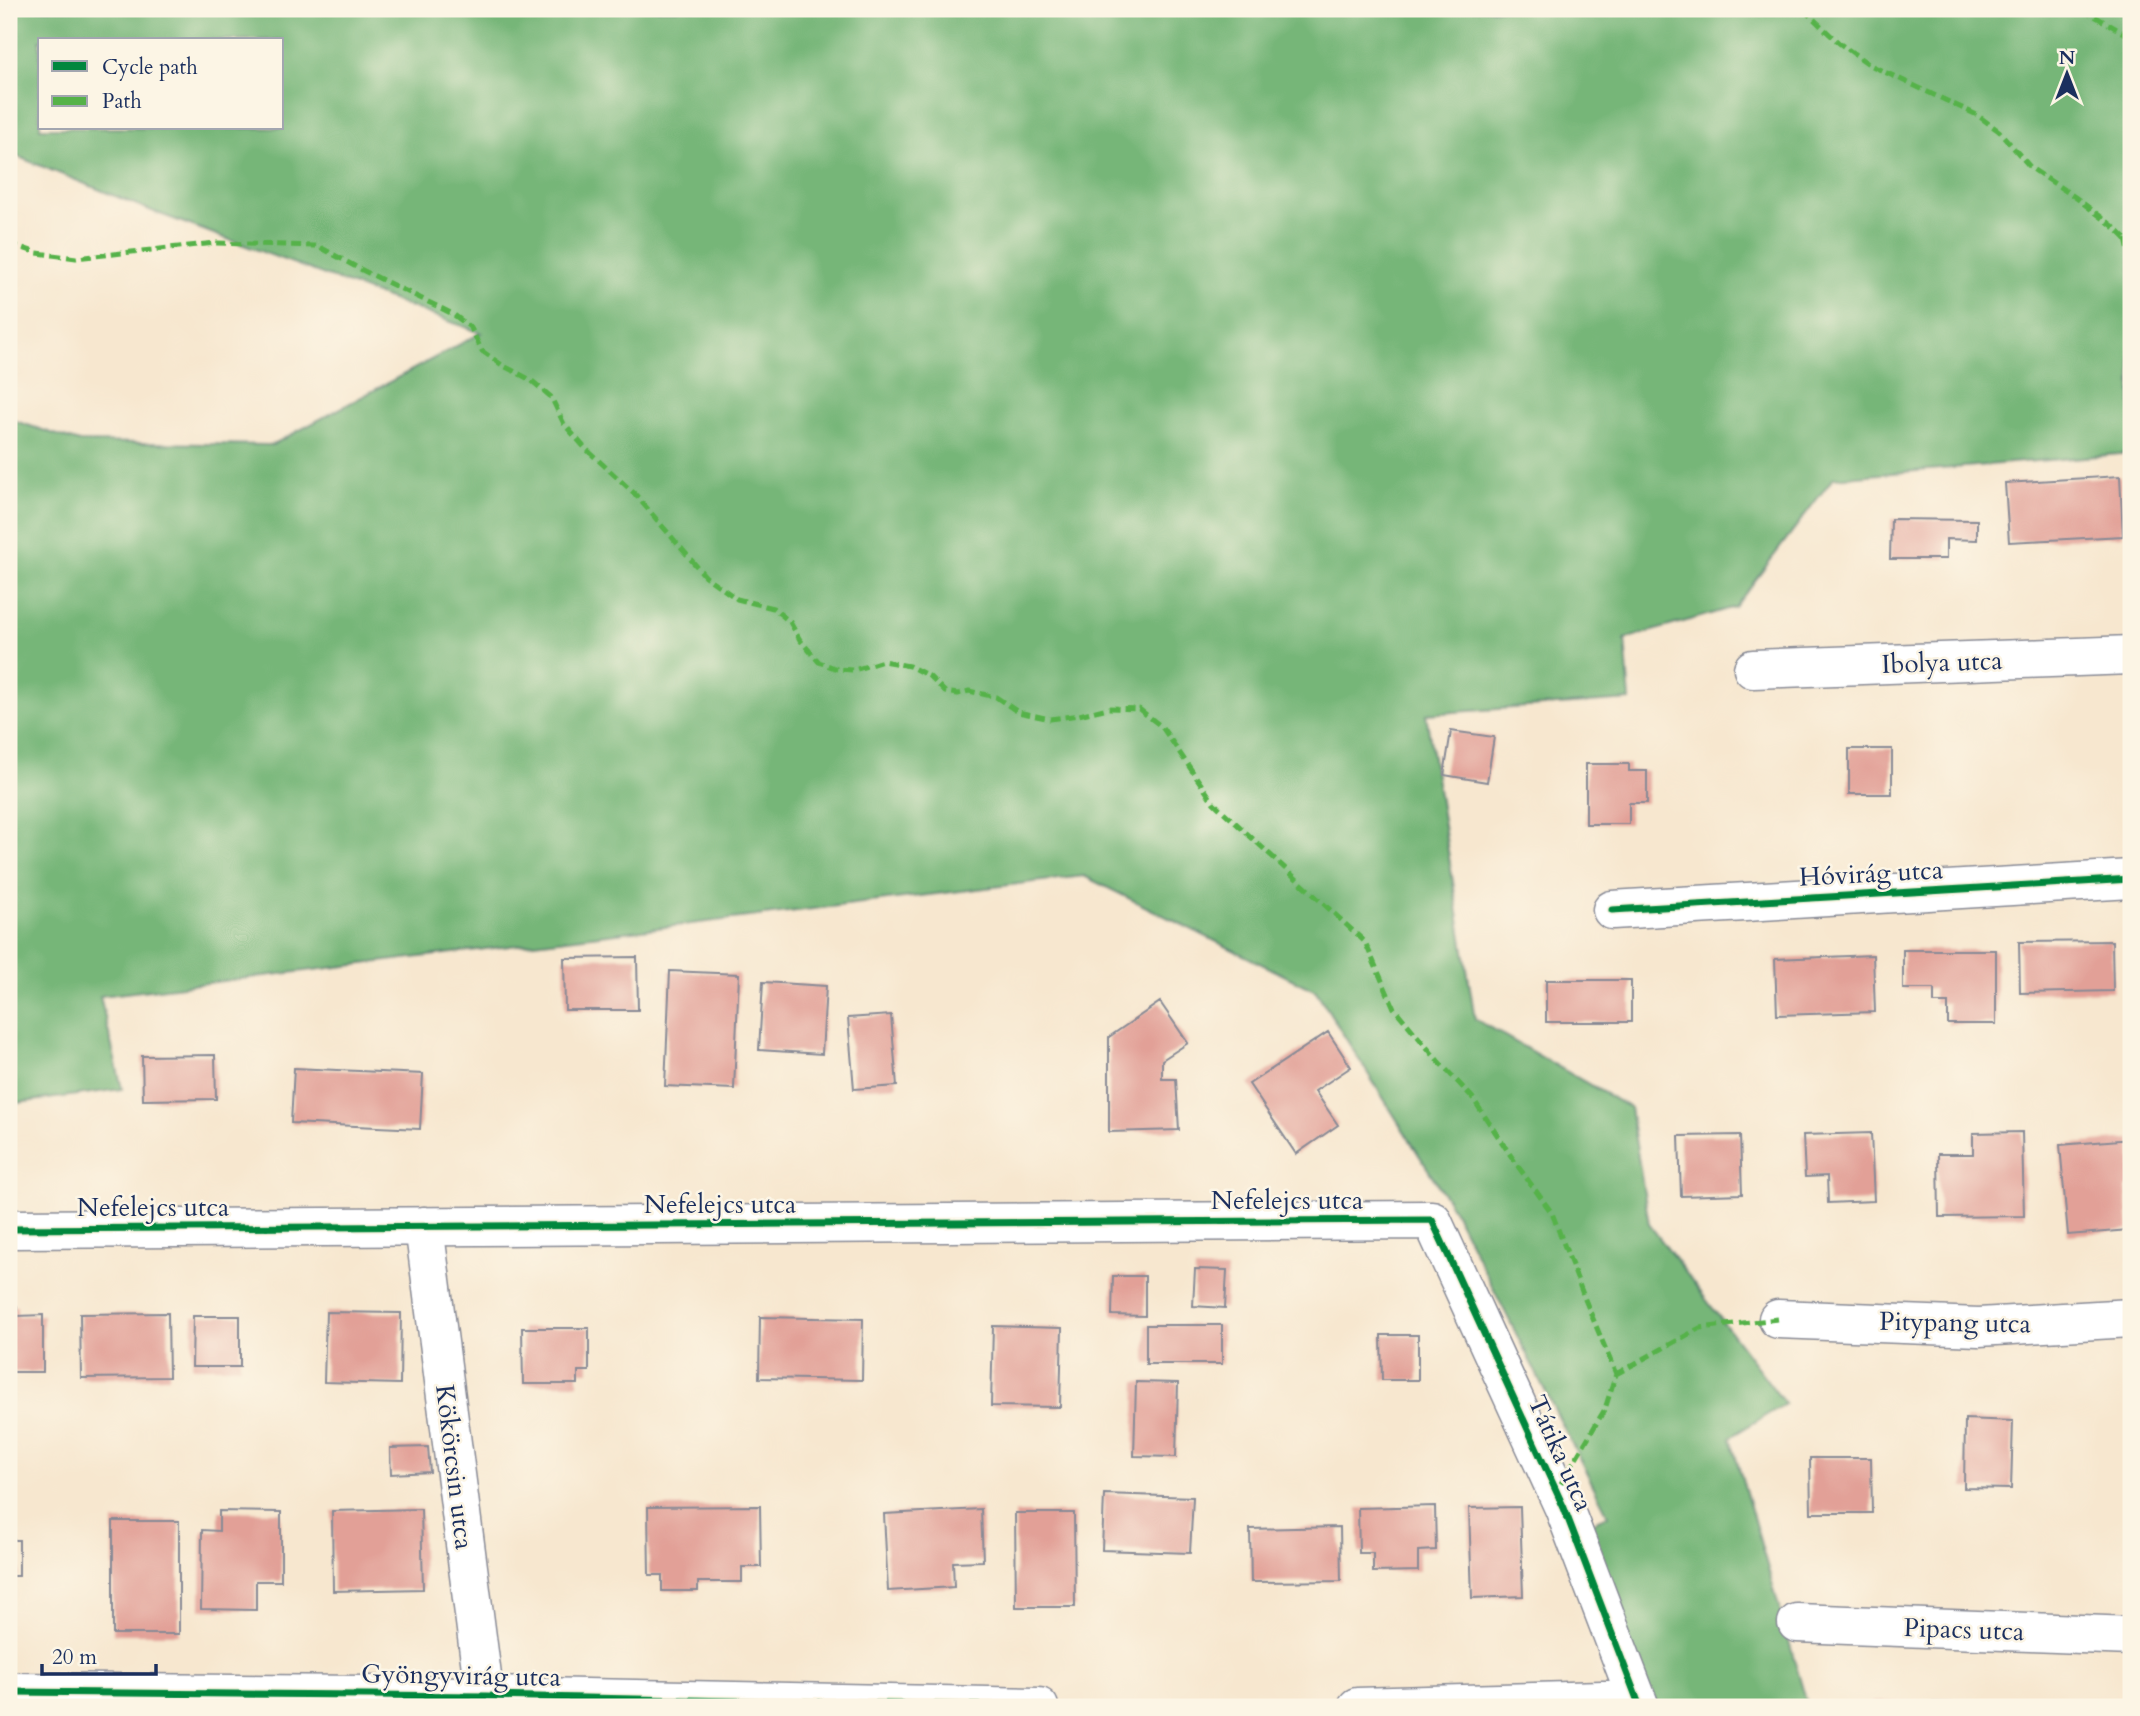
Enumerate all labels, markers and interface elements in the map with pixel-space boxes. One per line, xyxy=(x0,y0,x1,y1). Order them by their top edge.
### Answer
legend xyxy=(38,38,284,130)
north arrow xyxy=(2032,38,2102,108)
text: N xyxy=(2059,45,2076,71)
text: Cycle path xyxy=(102,53,198,82)
text: Path xyxy=(102,87,142,116)
street label: Ibolya utca xyxy=(1881,643,2003,682)
street label: Hóvirág utca xyxy=(1798,852,1944,895)
street label: Nefelejcs utca xyxy=(1211,1183,1363,1218)
street label: Nefelejcs utca xyxy=(644,1187,796,1222)
street label: Nefelejcs utca xyxy=(77,1190,229,1225)
street label: Pitypang utca xyxy=(1879,1304,2031,1341)
street label: Kökörcsin utca xyxy=(427,1383,482,1552)
street label: Tátika utca xyxy=(1519,1390,1602,1517)
street label: Pipacs utca xyxy=(1903,1610,2025,1649)
scale bar xyxy=(42,1632,156,1676)
text: 20 m xyxy=(52,1643,97,1672)
street label: Gyöngyvirág utca xyxy=(361,1656,561,1695)

